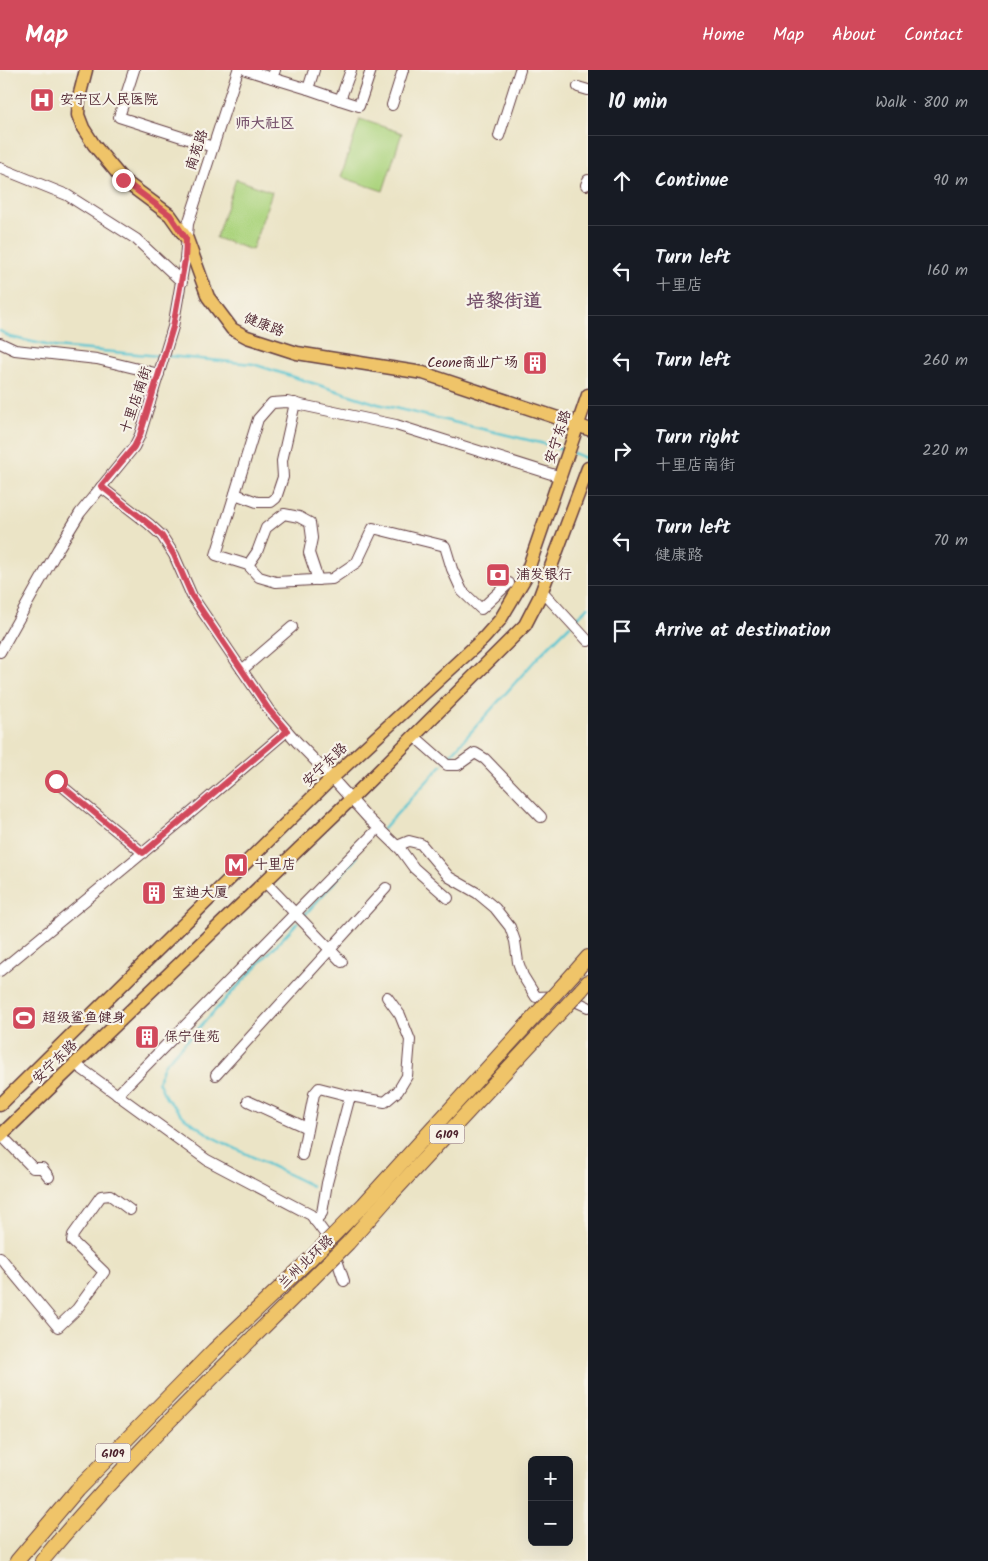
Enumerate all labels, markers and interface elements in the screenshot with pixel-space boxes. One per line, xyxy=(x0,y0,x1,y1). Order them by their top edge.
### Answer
text: Map xyxy=(25,16,68,55)
text: Home xyxy=(702,21,745,50)
text: Map xyxy=(773,21,804,50)
text: About xyxy=(832,21,876,50)
text: Contact xyxy=(904,21,963,50)
text: 10 min xyxy=(608,86,668,119)
hospital icon: 安宁区人民医院 xyxy=(29,87,55,113)
place label: 安宁区人民医院 xyxy=(60,89,158,111)
text: Walk · 800 m xyxy=(875,90,968,115)
district label: 师大社区 xyxy=(235,112,295,136)
street label: 南苑路 xyxy=(180,127,214,173)
text: Continue xyxy=(655,166,728,196)
icon: ahead xyxy=(608,167,636,195)
text: 90 m xyxy=(933,168,968,193)
route end xyxy=(112,169,135,192)
text: Turn left xyxy=(655,243,730,273)
icon: left xyxy=(608,257,636,285)
text: 160 m xyxy=(927,258,968,283)
text: 十里店 xyxy=(655,273,703,298)
district label: 培黎街道 xyxy=(466,287,542,317)
street label: 健康路 xyxy=(240,307,288,343)
text: Turn left xyxy=(655,346,730,376)
icon: left xyxy=(608,347,636,375)
text: 260 m xyxy=(923,348,968,373)
building icon: Ceone商业广场 xyxy=(522,350,548,376)
place label: Ceone商业广场 xyxy=(427,352,518,374)
street label: 十里店南街 xyxy=(114,363,158,437)
street label: 安宁东路 xyxy=(539,407,577,467)
text: Turn right xyxy=(655,423,740,453)
icon: right xyxy=(608,437,636,465)
text: 220 m xyxy=(922,438,968,463)
text: 十里店南街 xyxy=(655,453,735,478)
text: Turn left xyxy=(655,513,730,543)
icon: left xyxy=(608,527,636,555)
text: 70 m xyxy=(933,528,968,553)
text: 健康路 xyxy=(655,543,703,568)
bank icon: 浦发银行 xyxy=(485,562,511,588)
place label: 浦发银行 xyxy=(516,564,572,586)
text: Arrive at destination xyxy=(655,616,831,646)
icon: arrive xyxy=(608,617,636,645)
street label: 安宁东路 xyxy=(297,738,353,792)
route start xyxy=(45,770,68,793)
metro station icon: 十里店 xyxy=(223,852,249,878)
place label: 十里店 xyxy=(254,854,296,876)
building icon: 宝迪大厦 xyxy=(141,880,167,906)
place label: 宝迪大厦 xyxy=(172,882,228,904)
sports icon: 超级鲨鱼健身 xyxy=(11,1005,37,1031)
place label: 超级鲨鱼健身 xyxy=(42,1007,126,1029)
building icon: 保宁佳苑 xyxy=(134,1024,160,1050)
place label: 保宁佳苑 xyxy=(164,1026,220,1048)
street label: 安宁东路 xyxy=(27,1035,83,1089)
road number: G109 xyxy=(430,1124,464,1144)
street label: 兰州北环路 xyxy=(273,1230,339,1294)
road number: G109 xyxy=(96,1444,130,1462)
map controls xyxy=(528,1456,573,1546)
button: + xyxy=(528,1456,573,1501)
button: − xyxy=(528,1501,573,1546)

